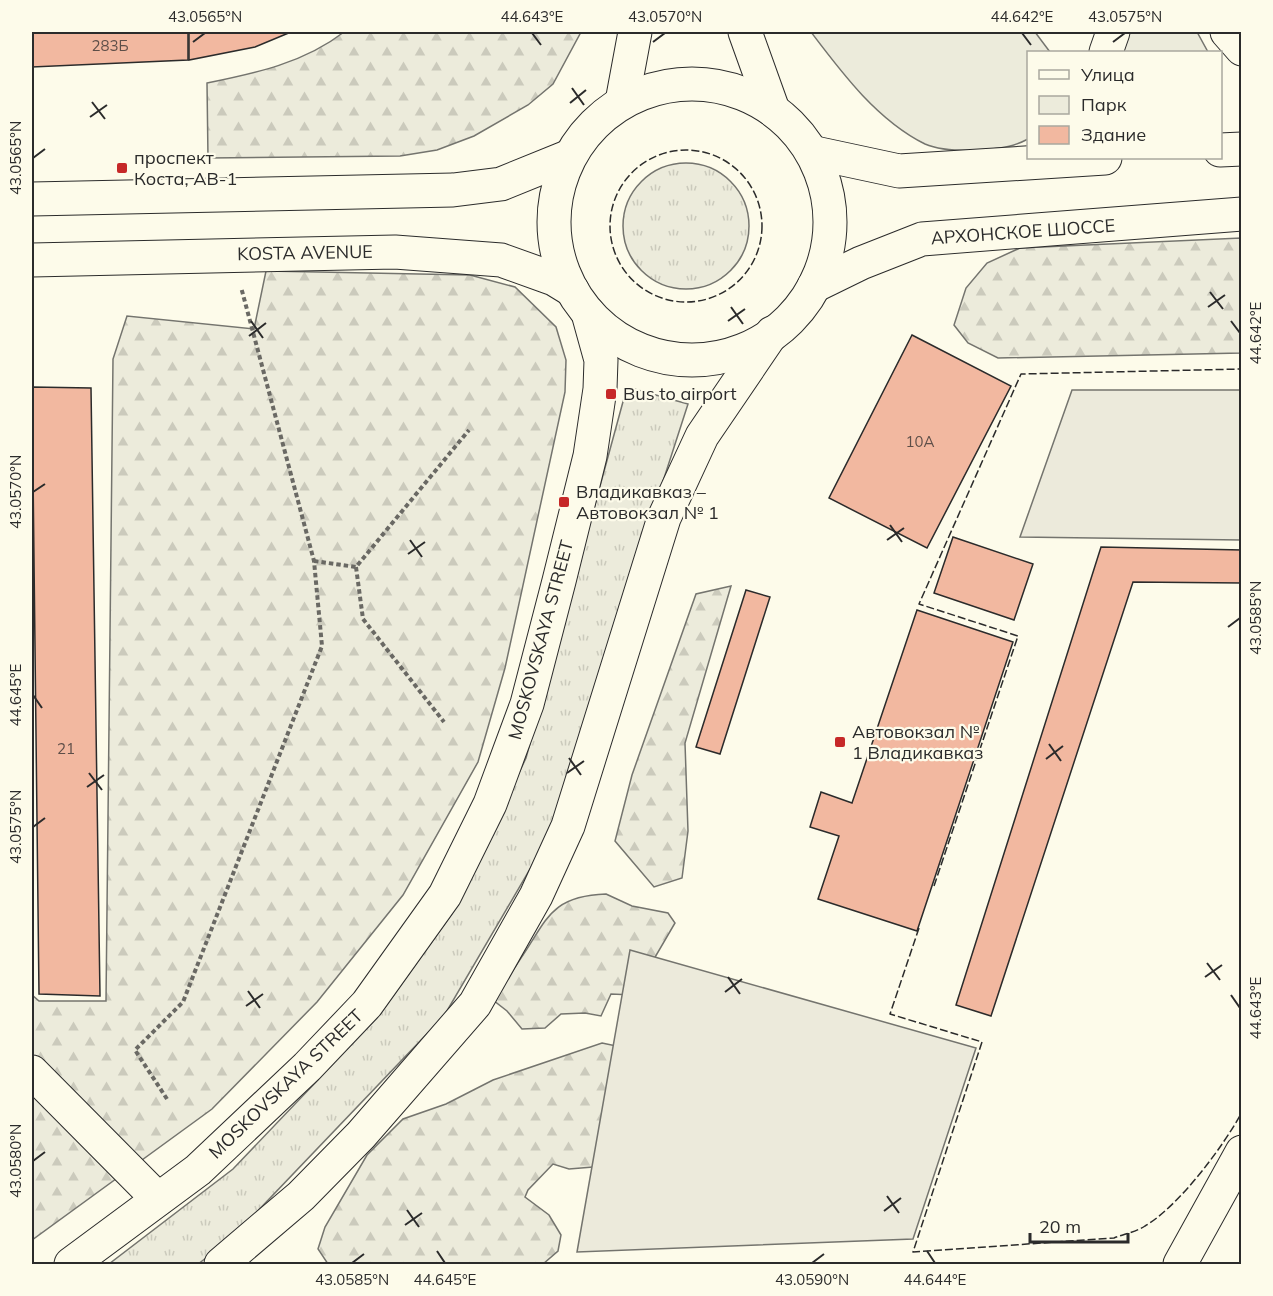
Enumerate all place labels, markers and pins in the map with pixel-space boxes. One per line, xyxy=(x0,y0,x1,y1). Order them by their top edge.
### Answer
place label: проспект Коста, АВ-1 xyxy=(134,146,237,190)
marker: проспект Коста, АВ-1 xyxy=(115,161,129,175)
place label: Bus to airport xyxy=(623,382,736,405)
marker: Bus to airport xyxy=(604,387,618,401)
place label: Владикавказ – Автовокзал № 1 xyxy=(576,480,719,524)
marker: Владикавказ – Автовокзал № 1 xyxy=(557,495,571,509)
place label: Автовокзал № 1 Владикавказ xyxy=(852,720,983,764)
marker: Автовокзал № 1 Владикавказ xyxy=(833,735,847,749)

